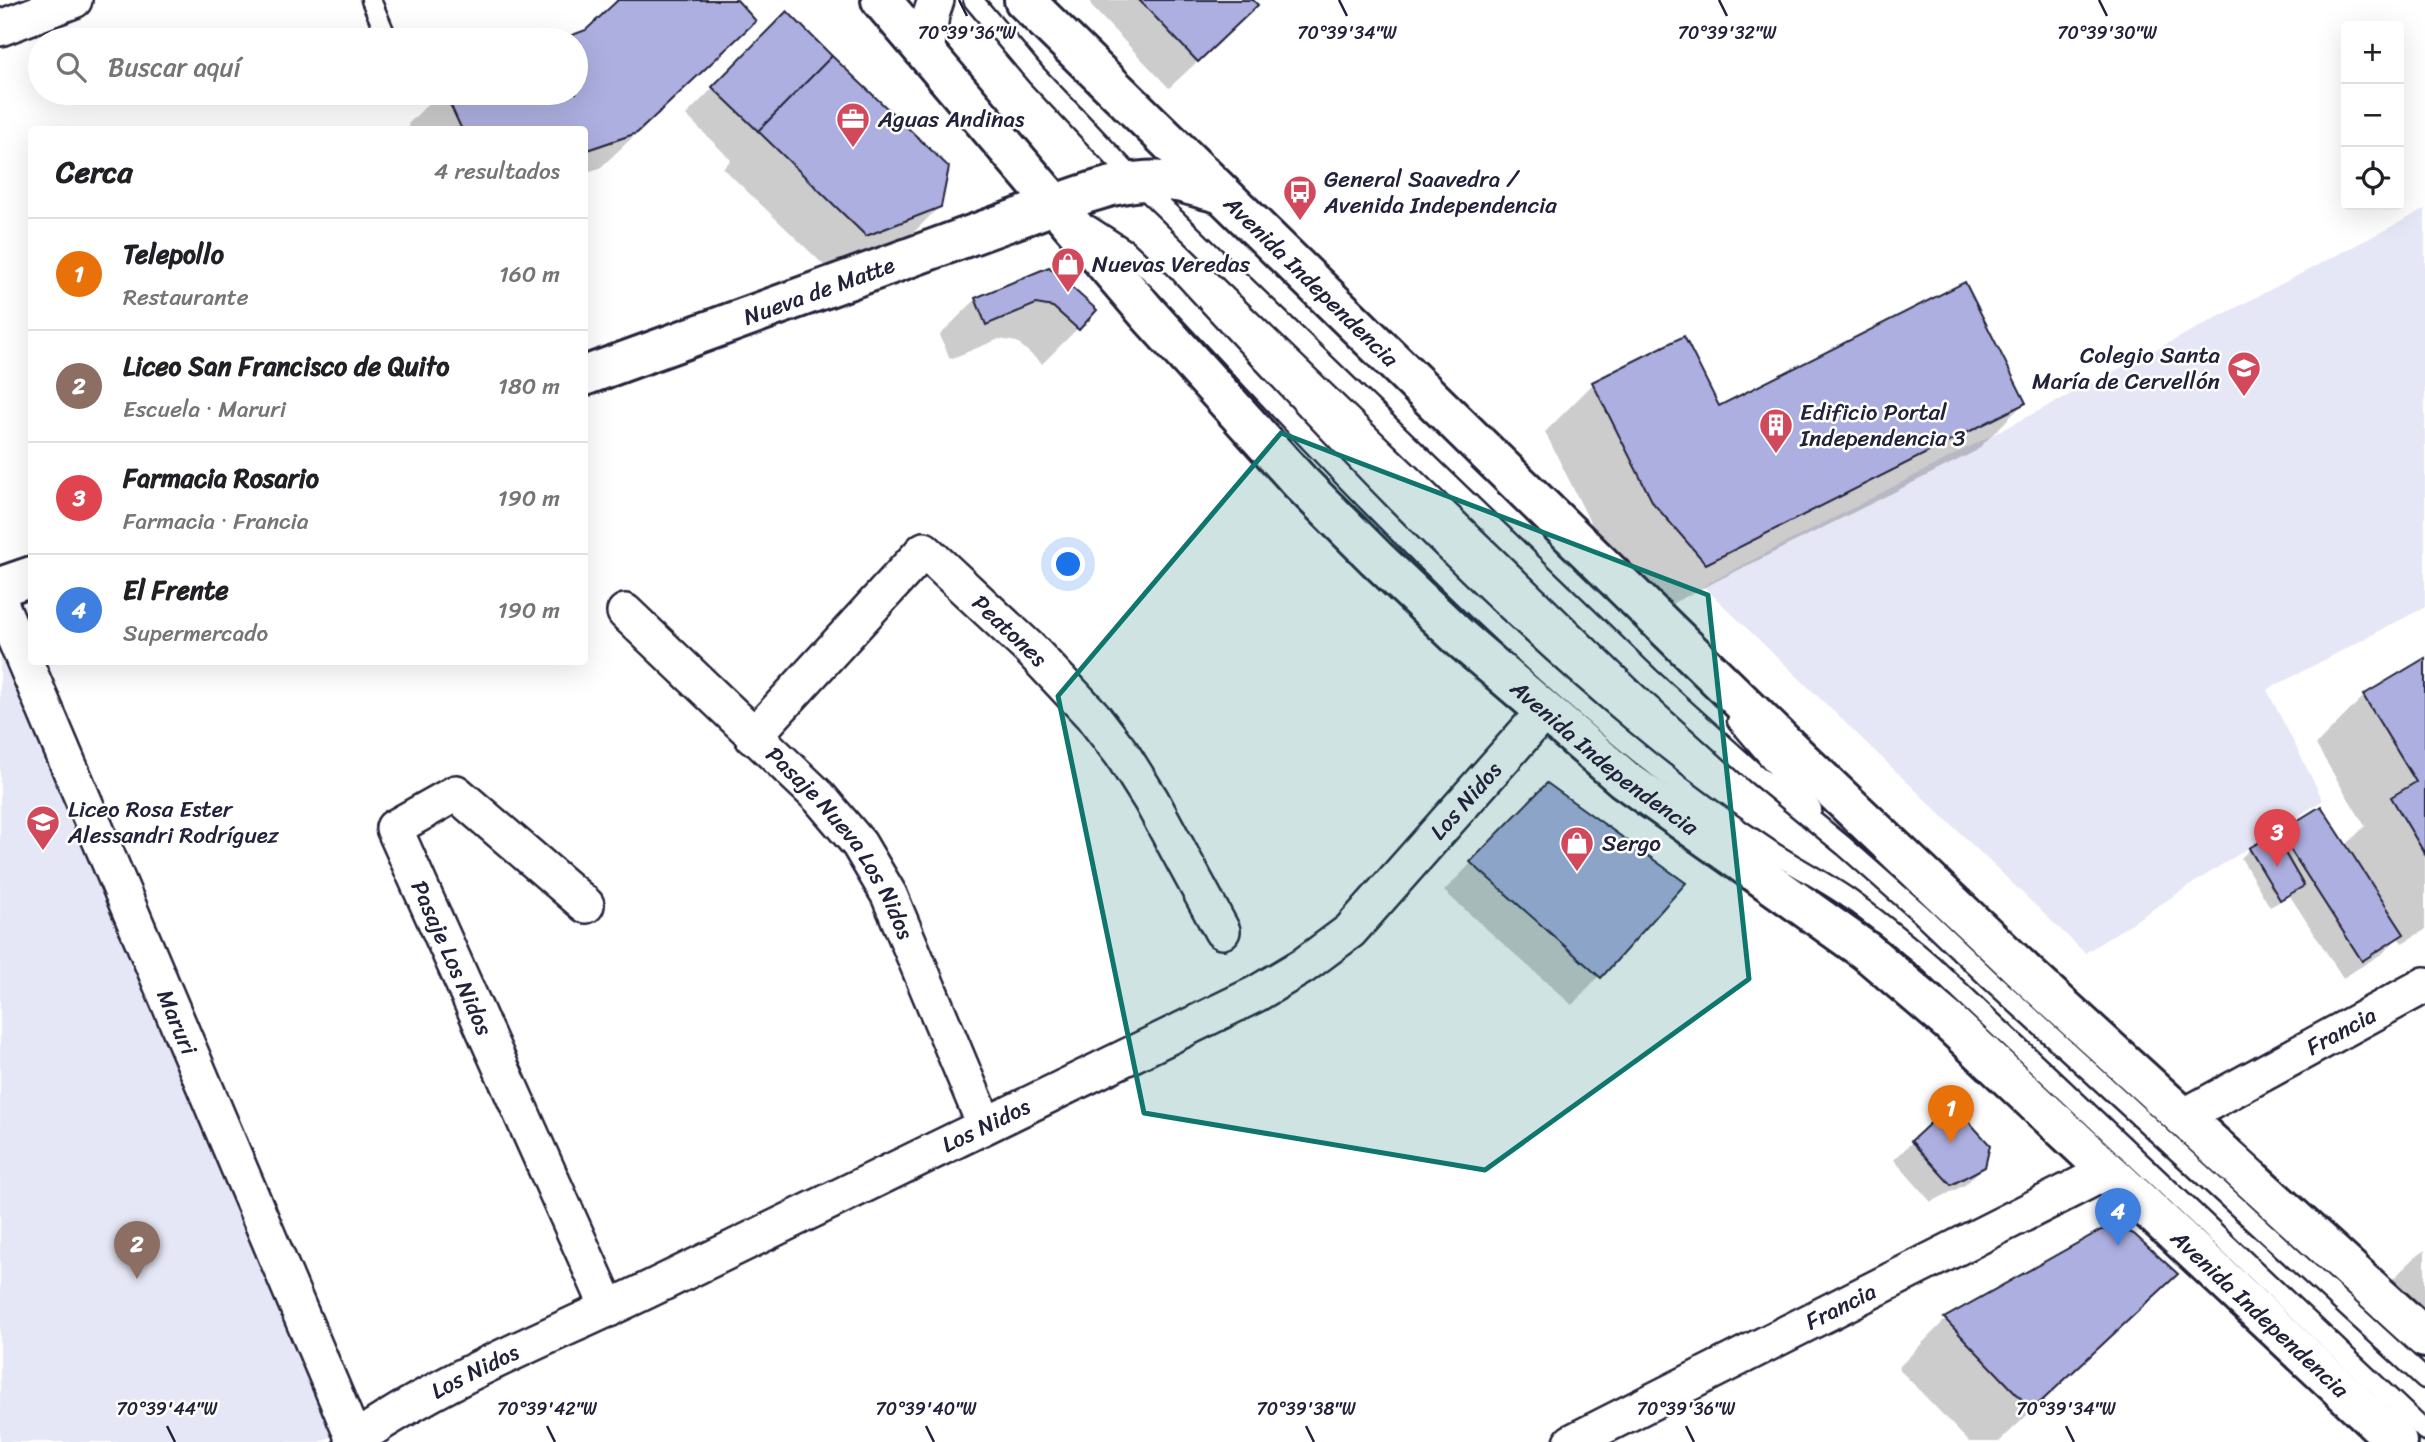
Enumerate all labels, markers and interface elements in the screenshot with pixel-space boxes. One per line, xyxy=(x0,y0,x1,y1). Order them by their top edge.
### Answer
text: 70°39'36"W xyxy=(918,17,1017,49)
text: 70°39'34"W xyxy=(1297,17,1398,49)
text: 70°39'32"W xyxy=(1678,17,1777,49)
text: 70°39'30"W xyxy=(2057,17,2158,49)
map controls xyxy=(2341,21,2404,210)
button: + xyxy=(2341,21,2404,84)
search box xyxy=(28,28,588,105)
text: Buscar aquí xyxy=(108,44,241,90)
icon: search xyxy=(52,48,90,86)
button: − xyxy=(2341,84,2404,147)
place label: Aguas Andinas xyxy=(877,99,1025,140)
office icon: Aguas Andinas xyxy=(834,100,872,149)
text: Cerca xyxy=(56,145,132,199)
button: locate xyxy=(2341,147,2404,210)
text: 4 resultados xyxy=(434,151,560,192)
place label: General Saavedra / Avenida Independencia xyxy=(1323,159,1557,226)
bus stop icon: General Saavedra / Avenida Independencia xyxy=(1281,173,1319,222)
street label: Avenida Independencia xyxy=(1213,185,1409,378)
text: Telepollo xyxy=(123,231,224,277)
place label: Nuevas Veredas xyxy=(1092,244,1250,285)
street label: Nueva de Matte xyxy=(738,245,901,337)
shop icon: Nuevas Veredas xyxy=(1049,245,1087,294)
text: 1 xyxy=(74,254,84,295)
text: 160 m xyxy=(499,254,560,295)
text: Restaurante xyxy=(123,277,249,318)
place label: Colegio Santa María de Cervellón xyxy=(2032,335,2220,402)
text: Liceo San Francisco de Quito xyxy=(123,343,449,389)
school or university icon: Colegio Santa María de Cervellón xyxy=(2225,349,2263,398)
text: 2 xyxy=(72,366,86,407)
text: 180 m xyxy=(498,366,560,407)
text: Escuela · Maruri xyxy=(123,389,286,430)
place label: Edificio Portal Independencia 3 xyxy=(1799,392,1966,459)
building icon: Edificio Portal Independencia 3 xyxy=(1757,406,1795,455)
text: Farmacia Rosario xyxy=(123,455,319,501)
text: 3 xyxy=(73,478,85,519)
text: 190 m xyxy=(498,478,560,519)
text: Farmacia · Francia xyxy=(123,501,309,542)
your location xyxy=(1051,547,1085,581)
text: El Frente xyxy=(123,567,229,613)
street label: Peatones xyxy=(962,584,1058,677)
text: 4 xyxy=(72,590,86,631)
text: 190 m xyxy=(498,590,560,631)
text: Supermercado xyxy=(123,613,268,654)
street label: Avenida Independencia xyxy=(1500,669,1708,847)
street label: Pasaje Nueva Los Nidos xyxy=(756,736,926,947)
street label: Los Nidos xyxy=(1419,752,1513,850)
place label: Liceo Rosa Ester Alessandri Rodríguez xyxy=(67,789,280,856)
school or university icon: Liceo Rosa Ester Alessandri Rodríguez xyxy=(24,803,62,852)
pin: 3 xyxy=(2254,809,2300,867)
place label: Sergo xyxy=(1602,823,1661,864)
shop icon: Sergo xyxy=(1558,824,1596,873)
street label: Pasaje Los Nidos xyxy=(399,874,504,1043)
street label: Maruri xyxy=(145,983,209,1062)
street label: Francia xyxy=(2298,995,2385,1067)
pin: 1 xyxy=(1928,1085,1974,1143)
street label: Los Nidos xyxy=(935,1086,1038,1165)
pin: 4 xyxy=(2095,1188,2141,1246)
street label: Avenida Independencia xyxy=(2160,1219,2359,1409)
pin: 2 xyxy=(114,1221,160,1279)
street label: Francia xyxy=(1798,1271,1884,1342)
street label: Los Nidos xyxy=(423,1332,527,1411)
text: 70°39'44"W xyxy=(117,1393,219,1425)
text: 70°39'42"W xyxy=(497,1393,598,1425)
text: 70°39'40"W xyxy=(876,1393,978,1425)
text: 70°39'38"W xyxy=(1256,1393,1357,1425)
text: 70°39'36"W xyxy=(1637,1393,1736,1425)
text: 70°39'34"W xyxy=(2016,1393,2117,1425)

